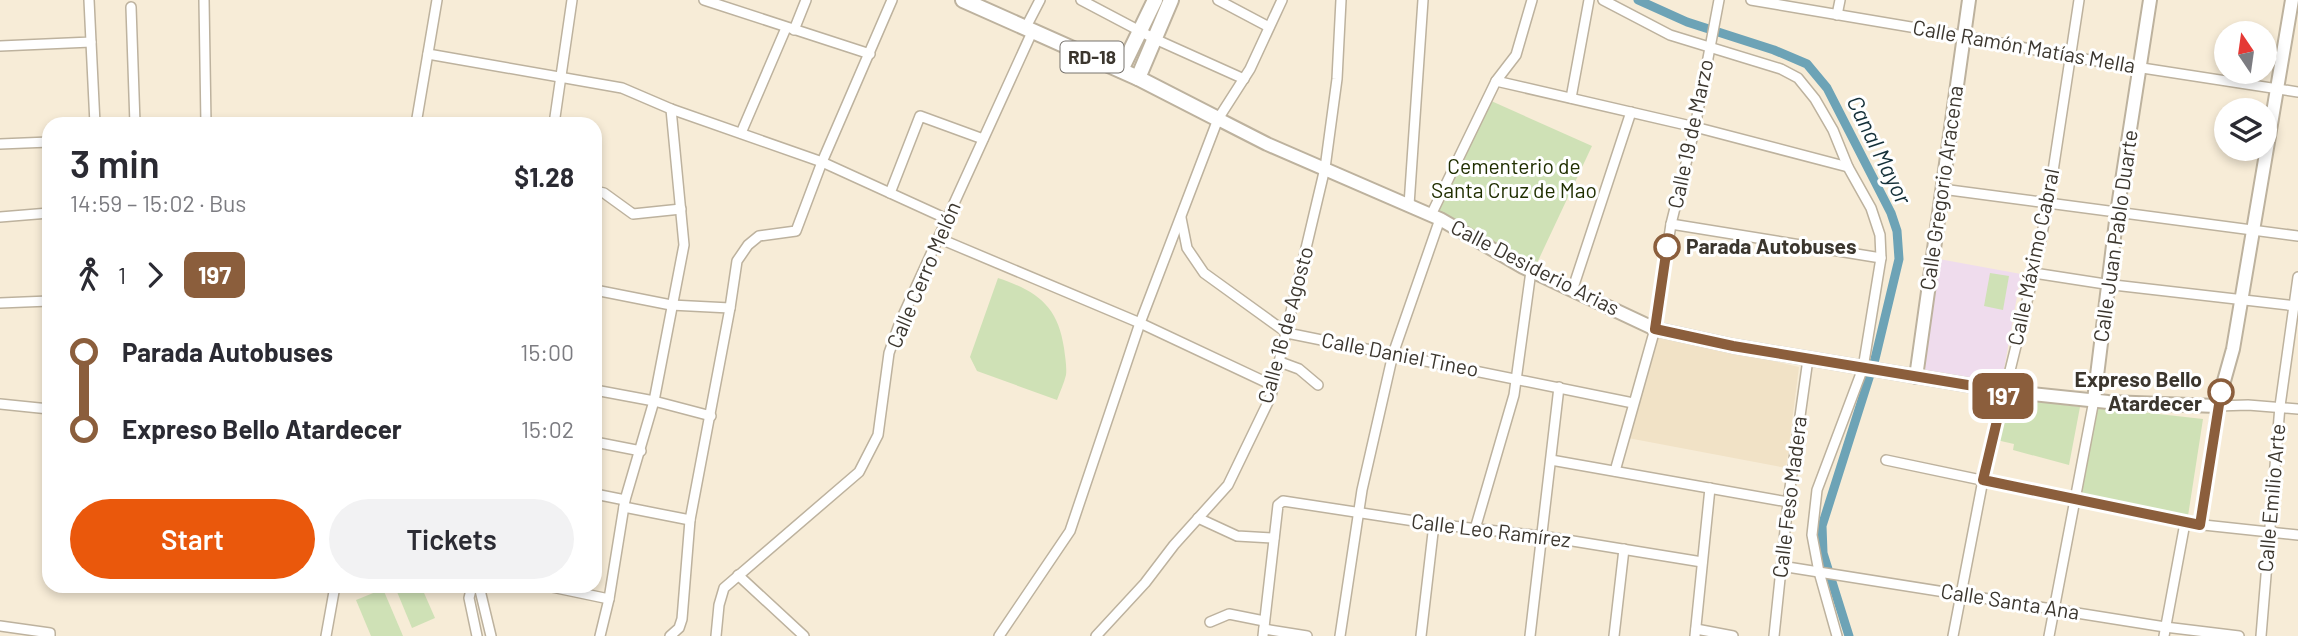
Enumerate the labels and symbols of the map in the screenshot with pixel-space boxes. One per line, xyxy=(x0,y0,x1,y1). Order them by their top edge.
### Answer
street label: Calle Ramón Matías Mella xyxy=(1911,14,2137,77)
north arrow xyxy=(2214,21,2277,84)
road number: RD-18 xyxy=(1060,41,1124,72)
street label: Calle 19 de Marzo xyxy=(1662,57,1718,211)
street label: Calle Gregorio Aracena xyxy=(1914,84,1967,292)
water label: Canal Mayor xyxy=(1842,91,1919,209)
street label: Calle Juan Pablo Duarte xyxy=(2087,128,2142,344)
park label: Cementerio de Santa Cruz de Mao xyxy=(1431,153,1597,202)
street label: Calle Máximo Cabral xyxy=(2002,166,2064,347)
street label: Calle Cerro Melón xyxy=(880,197,965,351)
street label: Calle Desiderio Arias xyxy=(1447,213,1624,320)
place label: Parada Autobuses xyxy=(1686,233,1856,258)
marker: Parada Autobuses xyxy=(1654,234,1680,260)
street label: Calle 16 de Agosto xyxy=(1252,243,1318,406)
street label: Calle Daniel Tineo xyxy=(1320,326,1481,381)
place label: Expreso Bello Atardecer xyxy=(2075,366,2202,415)
line badge: 197 xyxy=(1963,373,2043,419)
marker: Expreso Bello Atardecer xyxy=(2208,379,2234,405)
street label: Calle Feso Madera xyxy=(1766,414,1811,579)
street label: Calle Emilio Arte xyxy=(2252,423,2289,573)
street label: Calle Leo Ramírez xyxy=(1410,507,1572,552)
street label: Calle Santa Ana xyxy=(1939,577,2081,624)

